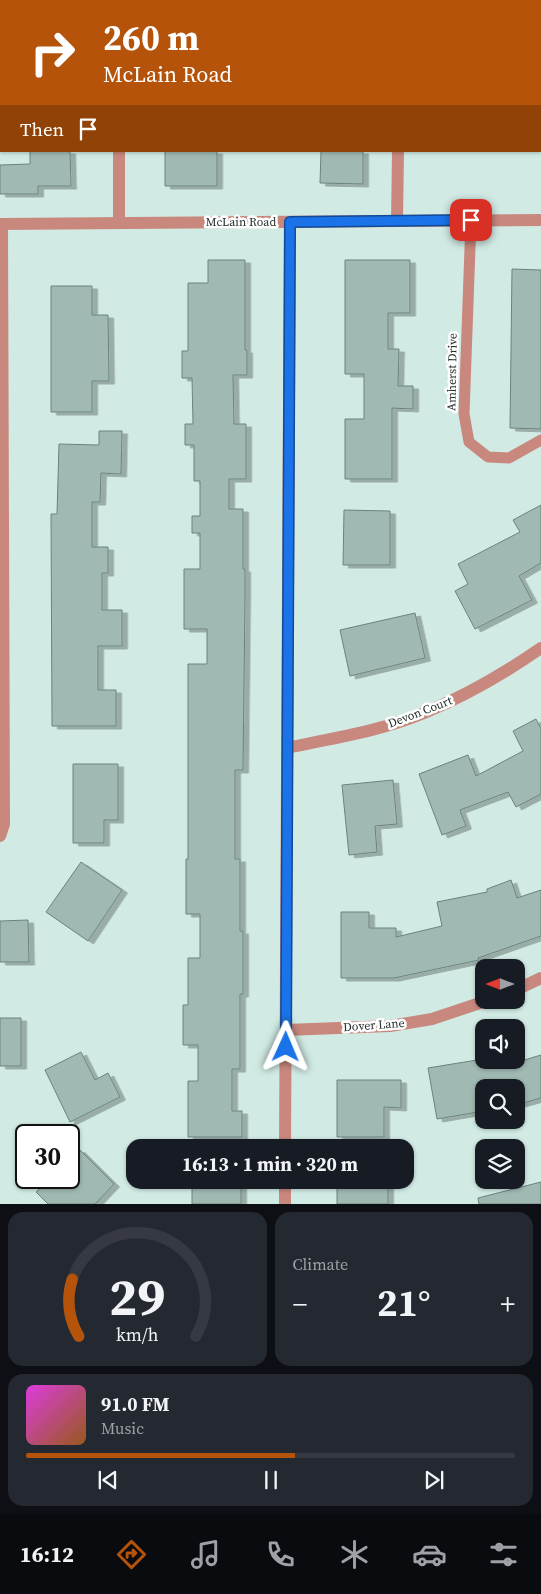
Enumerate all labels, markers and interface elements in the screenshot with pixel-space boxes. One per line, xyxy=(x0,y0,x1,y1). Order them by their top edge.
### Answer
text: 260 m xyxy=(103,14,199,62)
icon: right xyxy=(20,20,85,85)
text: McLain Road xyxy=(103,59,232,89)
icon: arrive xyxy=(74,115,102,143)
text: Then xyxy=(20,116,64,142)
pin xyxy=(450,199,492,241)
icon: arrive xyxy=(457,206,485,234)
street label: McLain Road xyxy=(206,214,276,230)
street label: Amherst Drive xyxy=(443,333,461,411)
street label: Devon Court xyxy=(386,692,454,732)
north arrow xyxy=(475,959,525,1009)
map controls xyxy=(475,959,525,1189)
street label: Dover Lane xyxy=(343,1015,405,1035)
button: sound xyxy=(475,1019,525,1069)
position arrow xyxy=(259,1020,311,1072)
button: search xyxy=(475,1079,525,1129)
speed limit sign: 30 xyxy=(15,1124,80,1189)
button: layers xyxy=(475,1139,525,1189)
text: 16:13 · 1 min · 320 m xyxy=(182,1151,358,1177)
text: Climate xyxy=(293,1253,348,1275)
text: 29 xyxy=(109,1261,165,1332)
text: 21° xyxy=(377,1277,431,1329)
text: − xyxy=(293,1285,307,1323)
text: + xyxy=(500,1285,515,1323)
text: km/h xyxy=(116,1322,159,1347)
text: 91.0 FM xyxy=(101,1391,170,1417)
text: Music xyxy=(101,1417,144,1439)
icon: previous xyxy=(94,1466,122,1494)
icon: pause xyxy=(257,1466,285,1494)
icon: next xyxy=(420,1466,448,1494)
icon: directions xyxy=(114,1537,149,1572)
icon: music xyxy=(188,1537,223,1572)
icon: phone xyxy=(263,1537,298,1572)
icon: climate xyxy=(337,1537,372,1572)
icon: car xyxy=(412,1537,447,1572)
icon: filters xyxy=(486,1537,521,1572)
text: 16:12 xyxy=(20,1539,74,1569)

